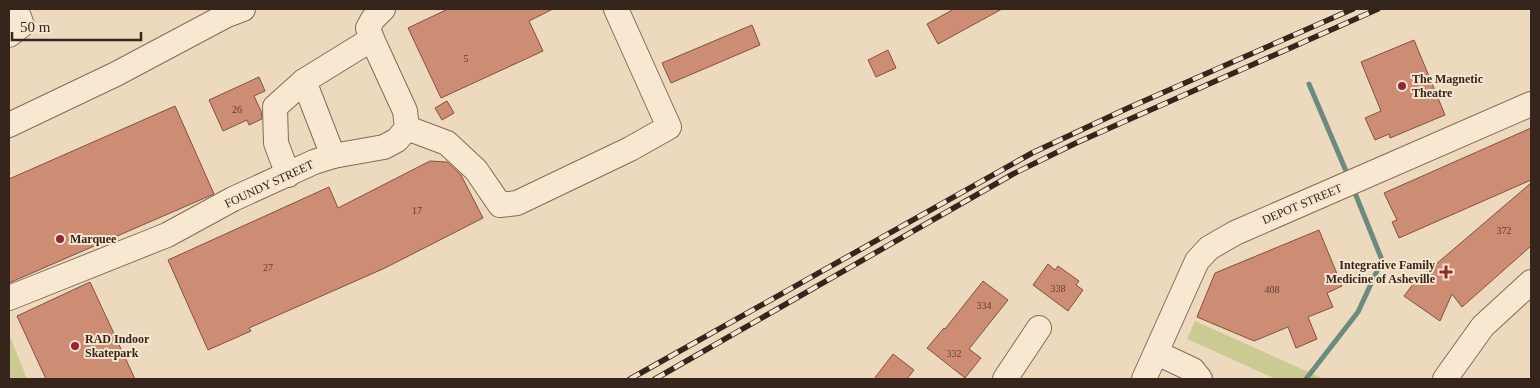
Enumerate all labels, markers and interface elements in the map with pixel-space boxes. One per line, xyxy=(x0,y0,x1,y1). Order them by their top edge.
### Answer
scale bar xyxy=(12,10,141,42)
text: 50 m xyxy=(20,19,51,35)
house number: 5 xyxy=(464,53,469,64)
place label: The Magnetic Theatre xyxy=(1412,72,1484,100)
marker: The Magnetic Theatre xyxy=(1396,80,1408,92)
house number: 26 xyxy=(232,104,242,115)
street label: FOUNDY STREET xyxy=(222,157,316,211)
street label: DEPOT STREET xyxy=(1260,181,1345,227)
house number: 17 xyxy=(412,205,422,216)
house number: 372 xyxy=(1497,225,1512,236)
place label: Marquee xyxy=(70,232,117,246)
marker: Marquee xyxy=(54,233,66,245)
place label: Integrative Family Medicine of Asheville xyxy=(1326,258,1436,286)
house number: 27 xyxy=(263,262,273,273)
marker: Integrative Family Medicine of Asheville xyxy=(1439,265,1453,279)
house number: 338 xyxy=(1051,283,1066,294)
house number: 408 xyxy=(1265,284,1280,295)
house number: 334 xyxy=(977,300,992,311)
place label: RAD Indoor Skatepark xyxy=(85,332,150,360)
marker: RAD Indoor Skatepark xyxy=(69,340,81,352)
house number: 332 xyxy=(947,348,962,359)

